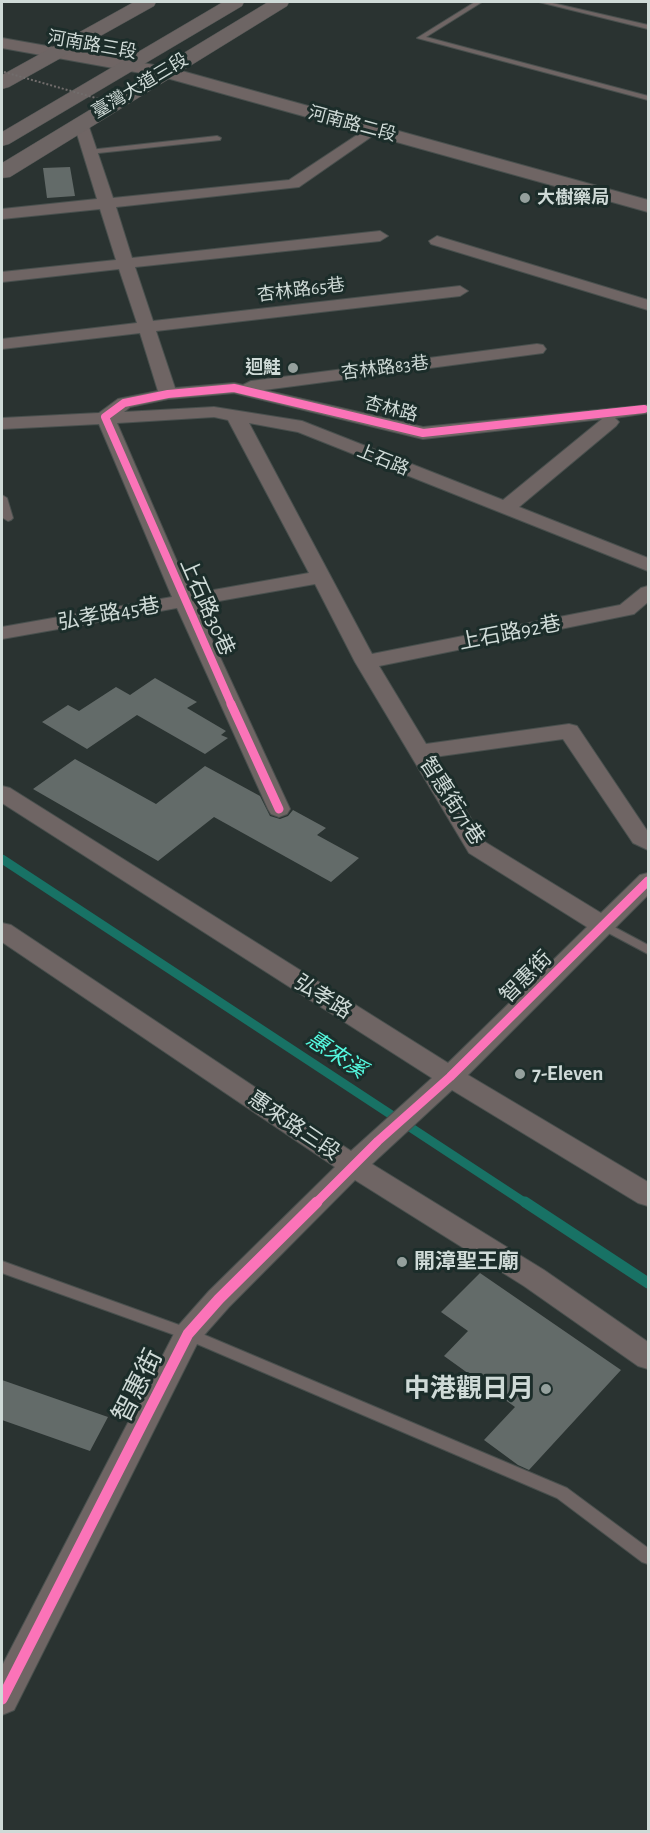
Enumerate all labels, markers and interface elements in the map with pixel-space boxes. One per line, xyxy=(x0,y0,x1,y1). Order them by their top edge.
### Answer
street label: 河南路三段 xyxy=(46,27,138,63)
street label: 臺灣大道三段 xyxy=(88,49,192,123)
street label: 河南路二段 xyxy=(306,102,398,146)
place label: 大樹藥局 xyxy=(537,187,609,209)
marker: 大樹藥局 xyxy=(518,191,532,205)
street label: 杏林路65巷 xyxy=(256,274,346,306)
street label: 杏林路83巷 xyxy=(340,352,430,384)
place label: 迴鮭 xyxy=(245,357,281,379)
marker: 迴鮭 xyxy=(286,361,300,375)
street label: 杏林路 xyxy=(362,392,420,426)
street label: 上石路 xyxy=(354,440,412,480)
street label: 上石路30巷 xyxy=(174,554,240,660)
street label: 弘孝路45巷 xyxy=(56,593,162,635)
street label: 上石路92巷 xyxy=(457,611,563,655)
street label: 智惠街71巷 xyxy=(414,752,490,850)
street label: 智惠街 xyxy=(495,946,557,1008)
street label: 弘孝路 xyxy=(290,970,356,1024)
water label: 惠來溪 xyxy=(301,1026,371,1084)
place label: 7-Eleven xyxy=(532,1061,603,1087)
marker: 7-Eleven xyxy=(513,1067,527,1081)
street label: 惠來路三段 xyxy=(243,1086,345,1166)
place label: 開漳聖王廟 xyxy=(414,1249,519,1275)
marker: 開漳聖王廟 xyxy=(395,1255,409,1269)
street label: 智惠街 xyxy=(106,1344,170,1428)
place label: 中港觀日月 xyxy=(404,1373,534,1405)
marker: 中港觀日月 xyxy=(539,1382,553,1396)

